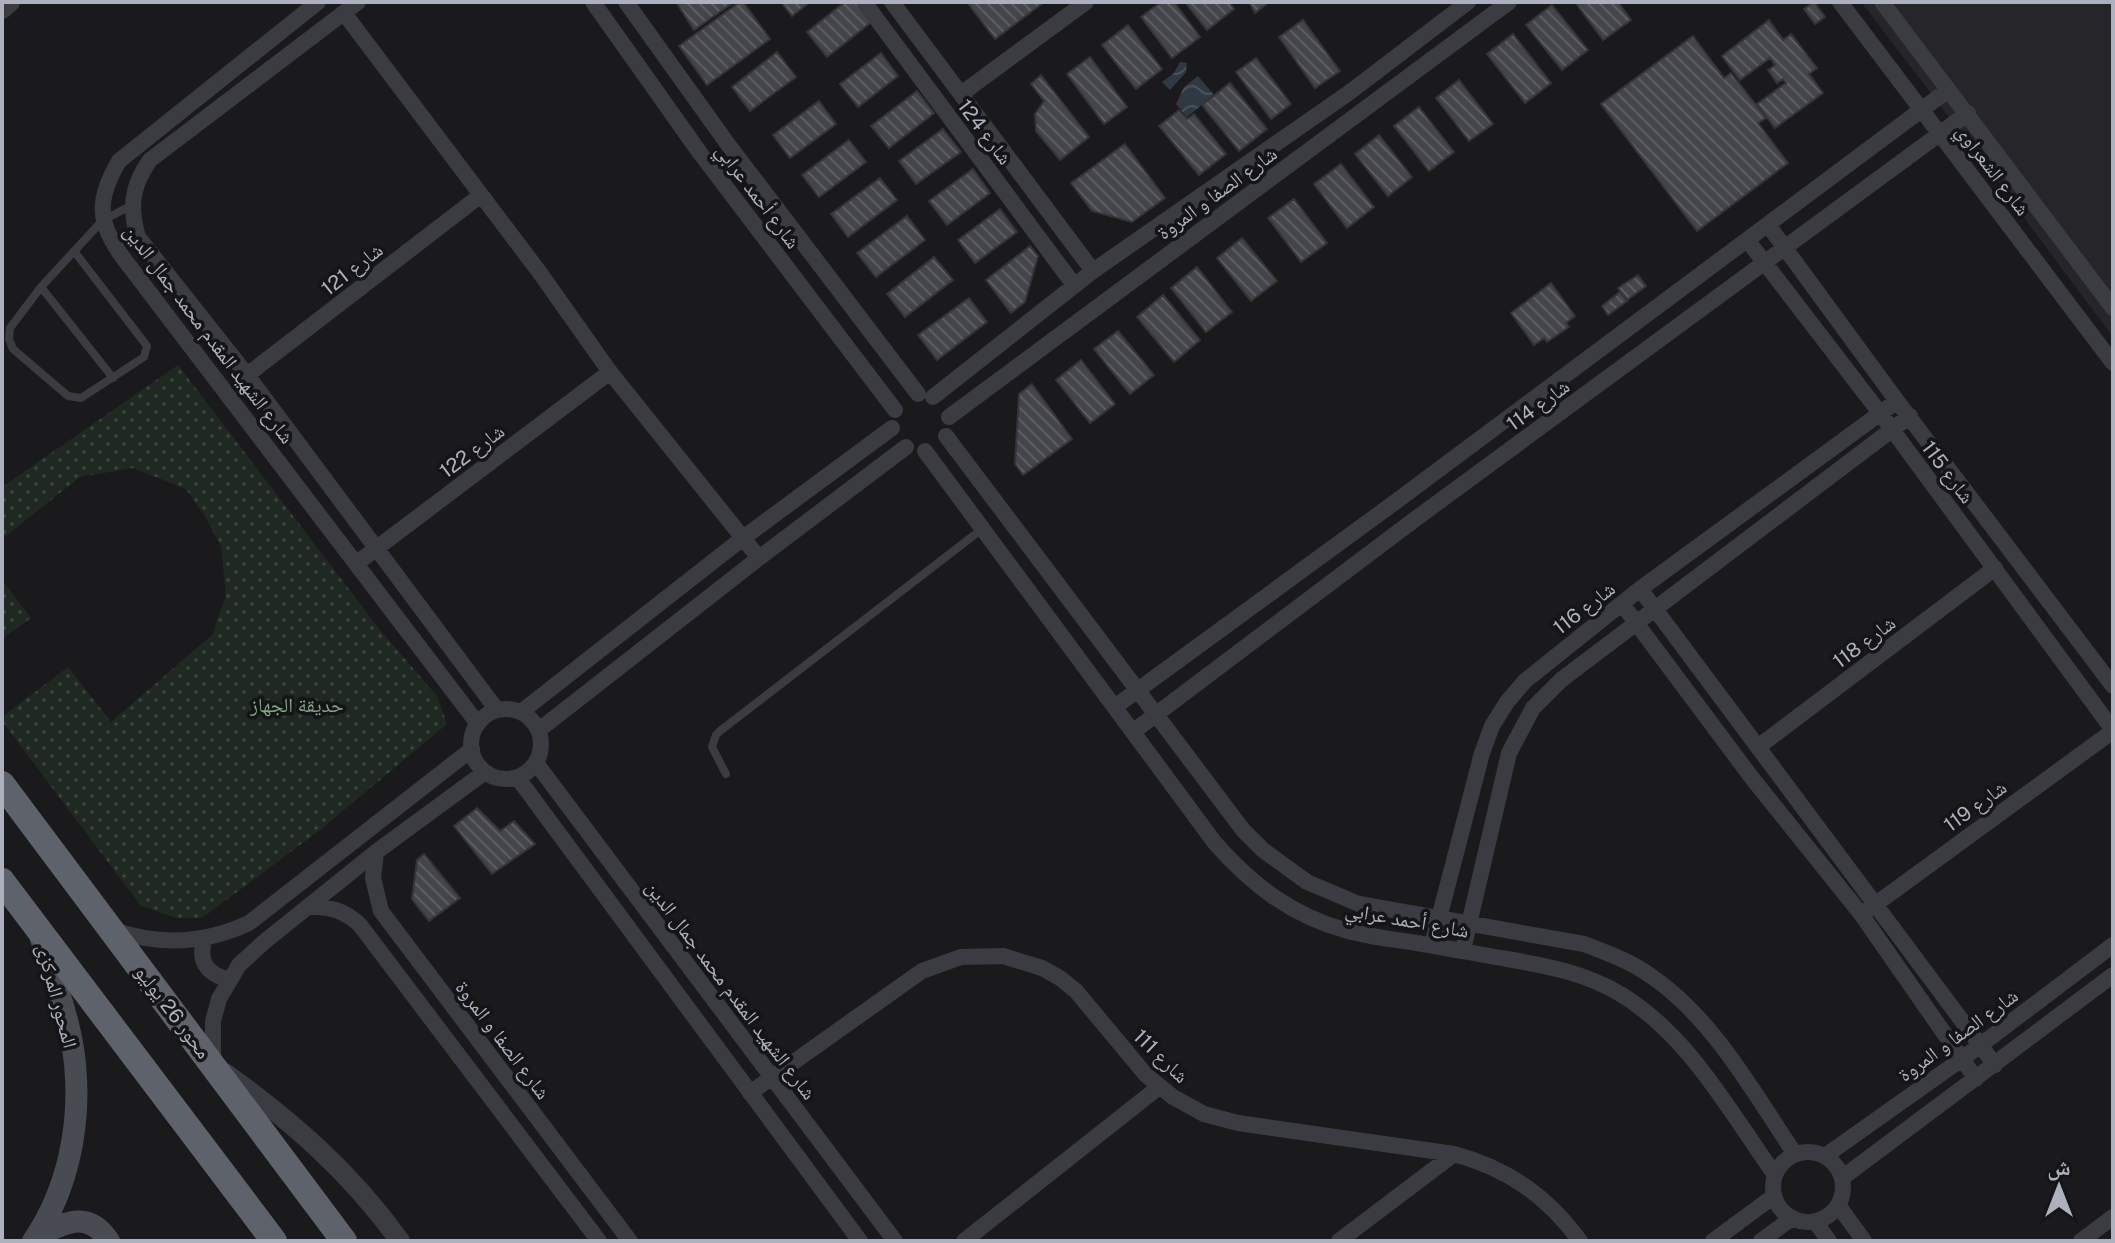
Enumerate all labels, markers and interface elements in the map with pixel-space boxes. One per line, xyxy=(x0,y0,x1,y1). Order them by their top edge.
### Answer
street label: شارع 124 xyxy=(952,95,1017,170)
street label: شارع الشعراوي xyxy=(1948,120,2035,223)
street label: شارع أحمد عرابي xyxy=(708,139,805,256)
street label: شارع الصفا و المروة xyxy=(1152,142,1282,245)
street label: شارع الشهيد المقدم محمد جمال الدين xyxy=(117,220,299,450)
street label: شارع 121 xyxy=(317,238,388,301)
street label: شارع 114 xyxy=(1502,374,1575,437)
street label: شارع 122 xyxy=(435,419,510,484)
street label: شارع 115 xyxy=(1916,436,1979,509)
street label: شارع 116 xyxy=(1548,576,1620,640)
street label: شارع 118 xyxy=(1828,611,1901,674)
park label: حديقة الجهاز xyxy=(249,693,344,717)
street label: شارع 119 xyxy=(1939,775,2012,838)
street label: شارع الشهيد المقدم محمد جمال الدين xyxy=(639,876,821,1106)
street label: شارع أحمد عرابي xyxy=(1343,897,1471,947)
street label: المحور المركزى xyxy=(32,941,82,1051)
street label: محور 26 يوليو xyxy=(130,961,216,1063)
street label: شارع الصفا و المروة xyxy=(450,976,555,1105)
street label: شارع الصفا و المروة xyxy=(1893,984,2023,1087)
street label: شارع 111 xyxy=(1128,1024,1194,1089)
north arrow xyxy=(2019,1147,2099,1227)
text: ش xyxy=(2047,1154,2071,1181)

